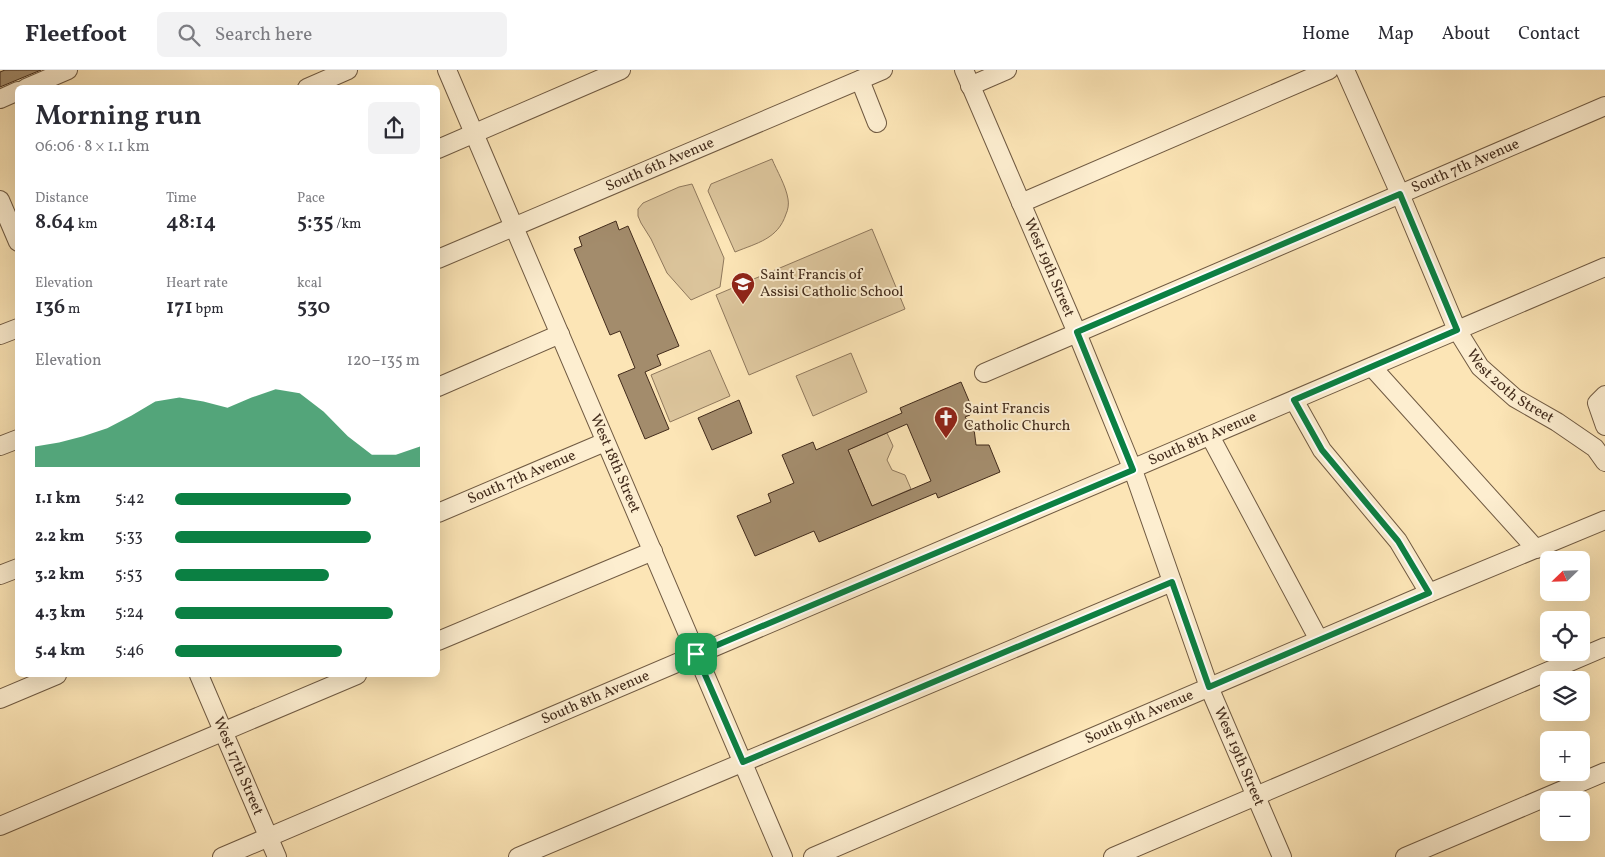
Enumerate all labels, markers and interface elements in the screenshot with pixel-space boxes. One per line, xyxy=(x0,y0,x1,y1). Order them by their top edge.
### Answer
search box xyxy=(157,12,507,57)
text: Fleetfoot xyxy=(25,18,127,52)
icon: search xyxy=(175,21,203,49)
text: Search here xyxy=(215,22,312,48)
text: Home xyxy=(1302,22,1350,47)
text: Map xyxy=(1378,22,1414,47)
text: About xyxy=(1442,22,1490,47)
text: Contact xyxy=(1518,22,1580,47)
text: Morning run xyxy=(35,97,202,136)
button: share xyxy=(368,102,420,154)
street label: South 6th Avenue xyxy=(602,132,717,197)
street label: South 7th Avenue xyxy=(1408,134,1523,199)
text: 06:06 · 8 × 1.1 km xyxy=(35,136,150,158)
text: Distance xyxy=(35,189,89,208)
text: Time xyxy=(166,189,197,208)
text: Pace xyxy=(297,189,325,208)
text: 8.64 xyxy=(35,208,75,237)
text: 48:14 xyxy=(166,208,216,237)
text: 5:35 xyxy=(297,208,334,237)
text: km xyxy=(75,215,98,234)
text: /km xyxy=(334,215,361,234)
street label: West 19th Street xyxy=(1018,215,1079,320)
place label: Saint Francis of Assisi Catholic School xyxy=(760,265,903,303)
school or university icon: Saint Francis of Assisi Catholic School xyxy=(730,271,756,305)
text: Elevation xyxy=(35,274,93,293)
text: Heart rate xyxy=(166,274,228,293)
text: kcal xyxy=(297,274,322,293)
text: 136 xyxy=(35,293,65,322)
text: 171 xyxy=(166,293,193,322)
text: 530 xyxy=(297,293,330,322)
text: m xyxy=(65,300,80,319)
text: bpm xyxy=(193,300,224,319)
street label: West 20th Street xyxy=(1461,345,1558,429)
text: Elevation xyxy=(35,350,102,372)
text: 120–135 m xyxy=(347,350,420,372)
place label: Saint Francis Catholic Church xyxy=(964,399,1071,437)
church icon: Saint Francis Catholic Church xyxy=(933,405,959,439)
street label: South 8th Avenue xyxy=(1145,406,1260,471)
street label: West 18th Street xyxy=(585,411,645,516)
street label: South 7th Avenue xyxy=(464,445,579,510)
text: 1.1 km xyxy=(35,488,81,510)
text: 5:42 xyxy=(115,488,145,510)
text: 2.2 km xyxy=(35,526,85,548)
text: 5:33 xyxy=(115,526,143,548)
north arrow xyxy=(1540,551,1590,601)
map controls xyxy=(1540,551,1590,841)
text: 3.2 km xyxy=(35,564,84,586)
text: 5:53 xyxy=(115,564,142,586)
text: 4.3 km xyxy=(35,602,85,624)
text: 5:24 xyxy=(115,602,144,624)
button: locate xyxy=(1540,611,1590,661)
pin xyxy=(675,633,717,675)
text: 5.4 km xyxy=(35,640,85,662)
text: 5:46 xyxy=(115,640,144,662)
icon: arrive xyxy=(682,640,710,668)
street label: South 8th Avenue xyxy=(538,665,653,730)
button: layers xyxy=(1540,671,1590,721)
street label: South 9th Avenue xyxy=(1082,685,1197,750)
street label: West 19th Street xyxy=(1208,704,1269,809)
street label: West 17th Street xyxy=(208,713,268,819)
button: + xyxy=(1540,731,1590,781)
button: − xyxy=(1540,791,1590,841)

